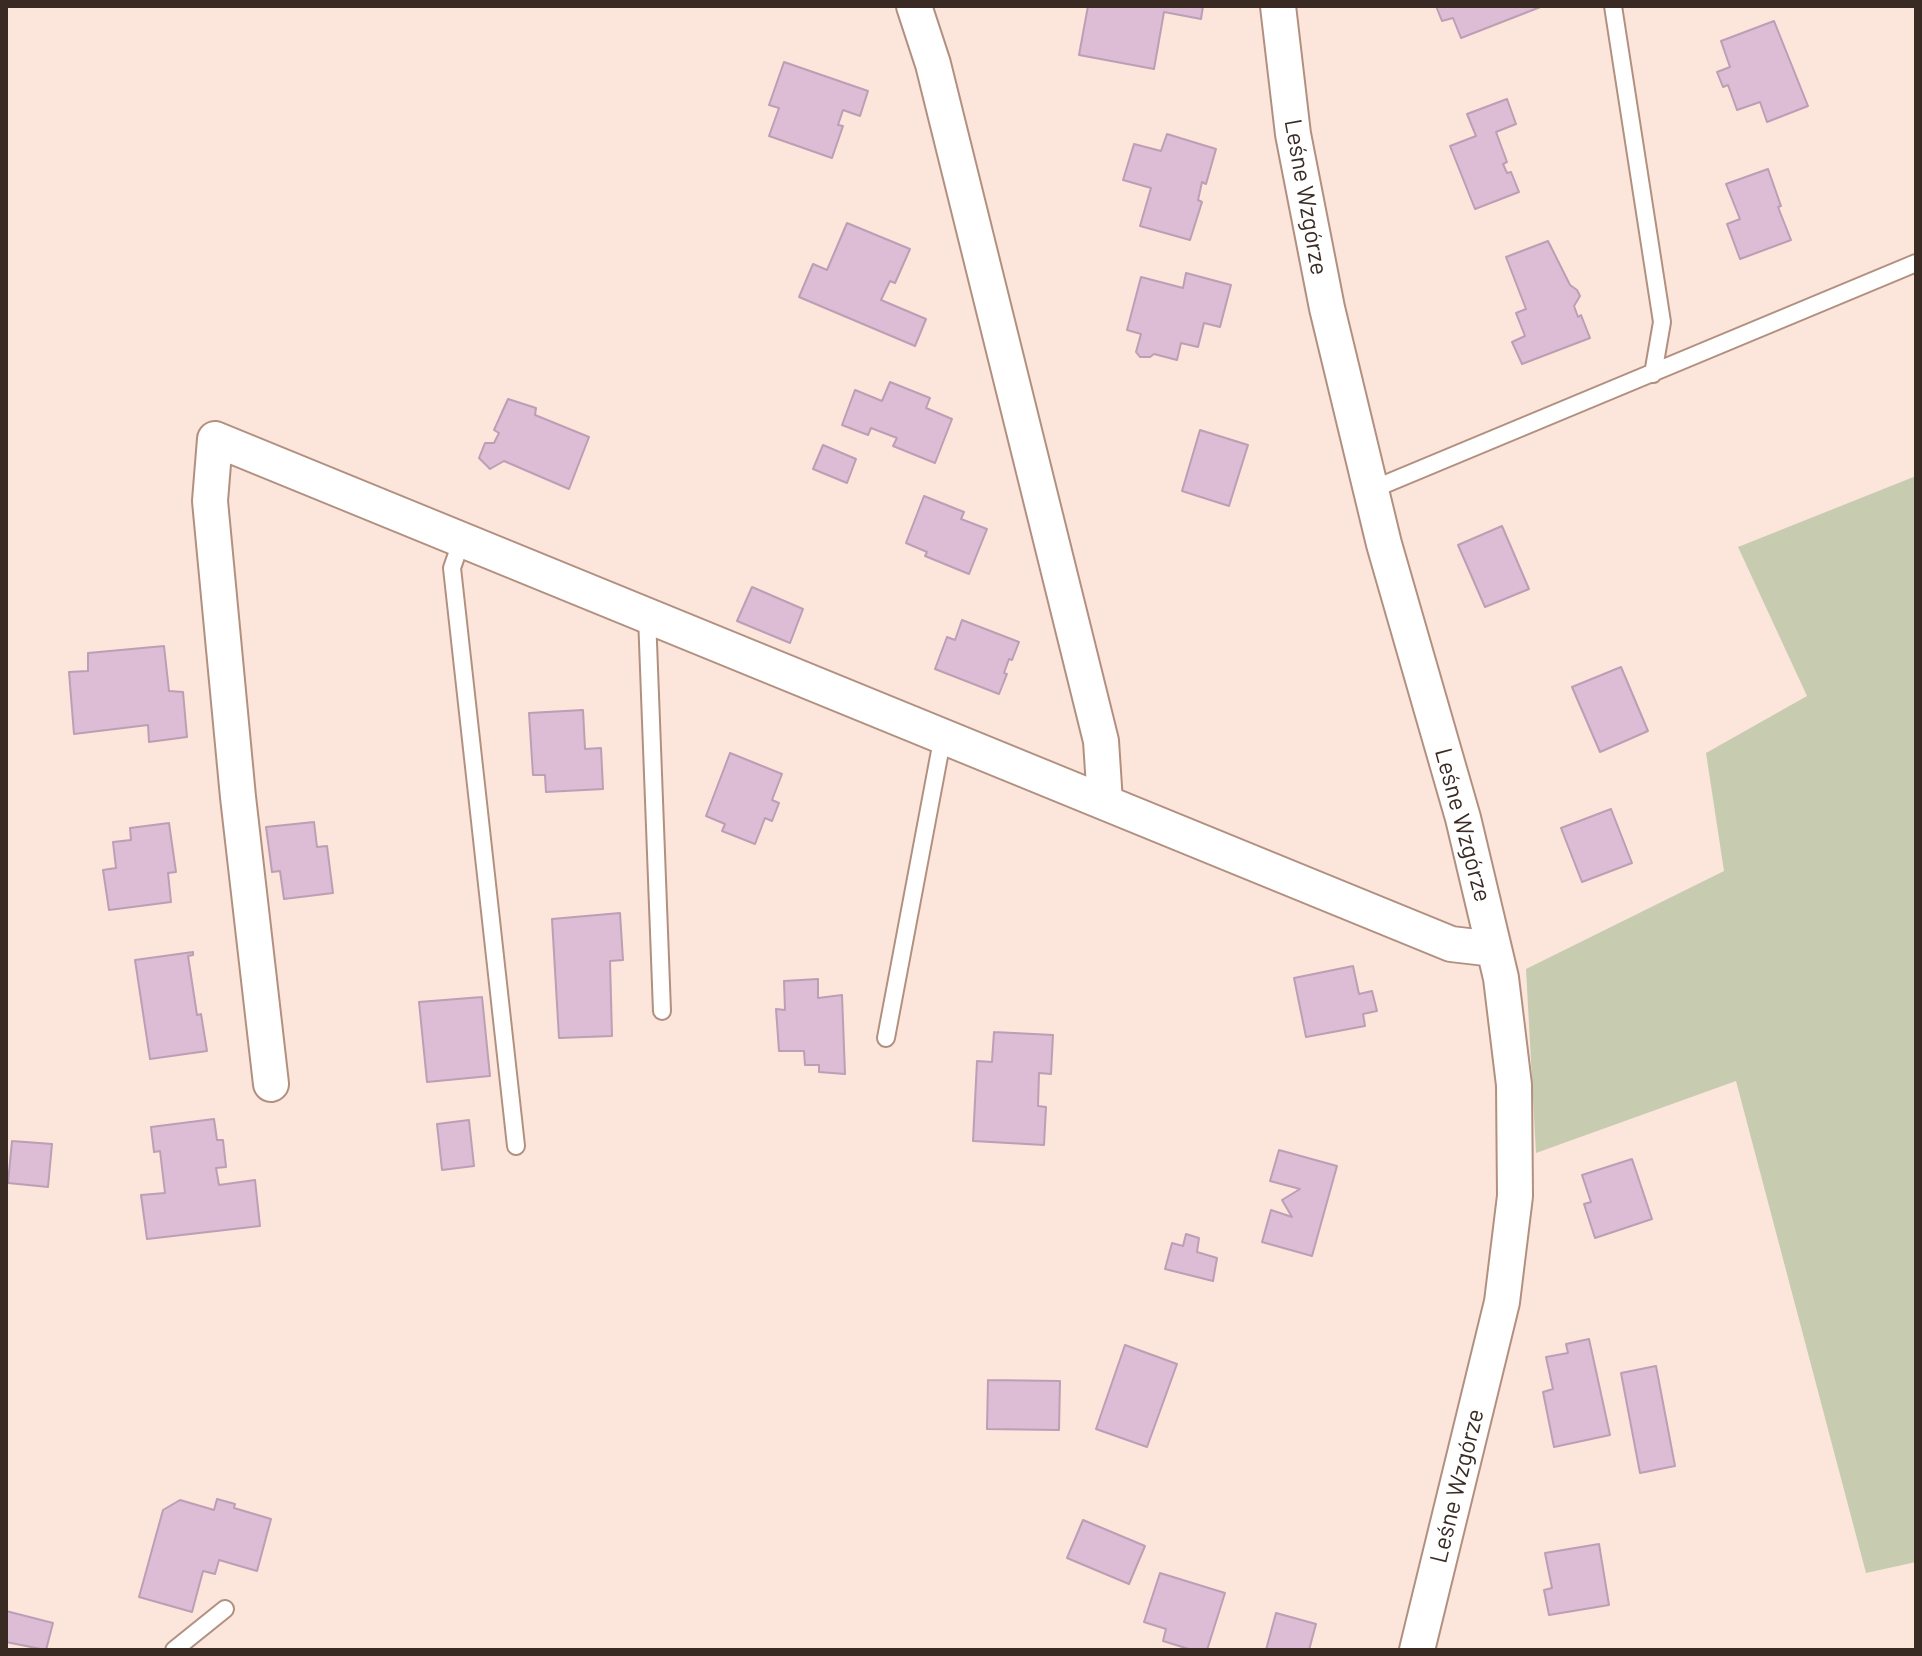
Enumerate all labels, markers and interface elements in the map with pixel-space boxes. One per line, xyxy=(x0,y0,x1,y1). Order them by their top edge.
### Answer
street label: Leśne Wzgórze xyxy=(1278,117,1334,277)
street label: Leśne Wzgórze xyxy=(1429,745,1497,905)
street label: Leśne Wzgórze xyxy=(1424,1406,1490,1566)

